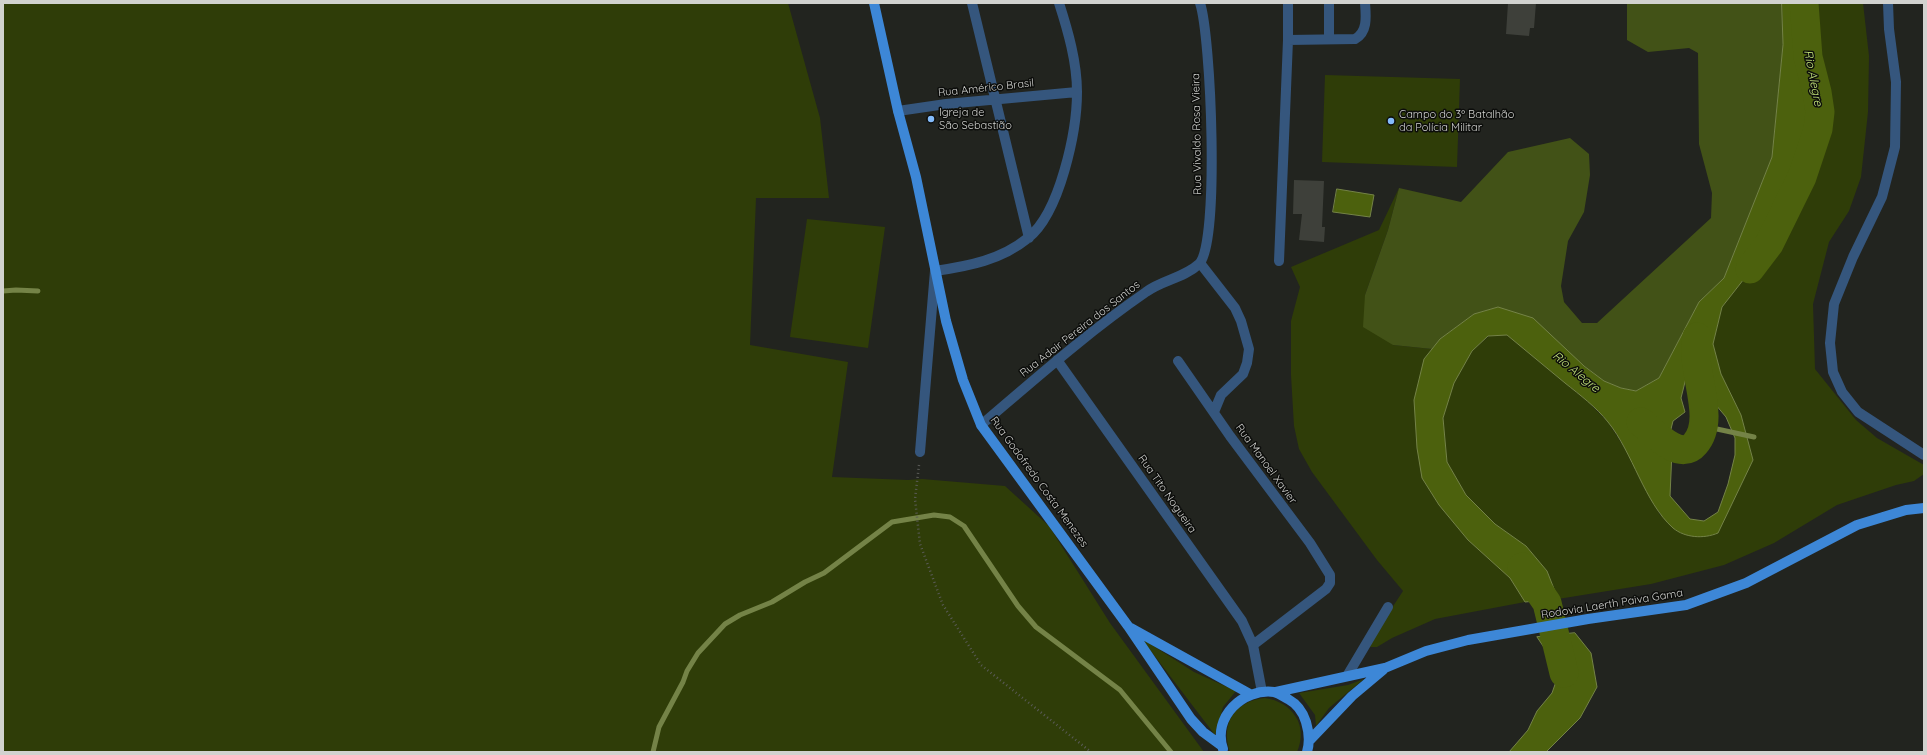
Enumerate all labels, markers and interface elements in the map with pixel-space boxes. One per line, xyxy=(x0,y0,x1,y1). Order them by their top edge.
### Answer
water label: Rio Alegre xyxy=(1801,49,1825,107)
street label: Rua Vivaldo Rosa Vieira xyxy=(1189,73,1205,195)
street label: Rua Américo Brasil xyxy=(937,76,1035,100)
place label: Igreja de São Sebastião xyxy=(939,106,1012,132)
place label: Campo do 3º Batalhão da Polícia Militar xyxy=(1399,108,1514,134)
marker: Igreja de São Sebastião xyxy=(926,114,936,124)
marker: Campo do 3º Batalhão da Polícia Militar xyxy=(1386,116,1396,126)
street label: Rua Adair Pereira dos Santos xyxy=(1017,278,1143,380)
water label: Rio Alegre xyxy=(1549,349,1603,395)
street label: Rua Godofredo Costa Menezes xyxy=(987,414,1091,550)
street label: Rua Manoel Xavier xyxy=(1233,421,1299,507)
street label: Rua Tito Nogueira xyxy=(1135,452,1199,536)
street label: Rodovia Laerth Paiva Gama xyxy=(1540,586,1684,622)

